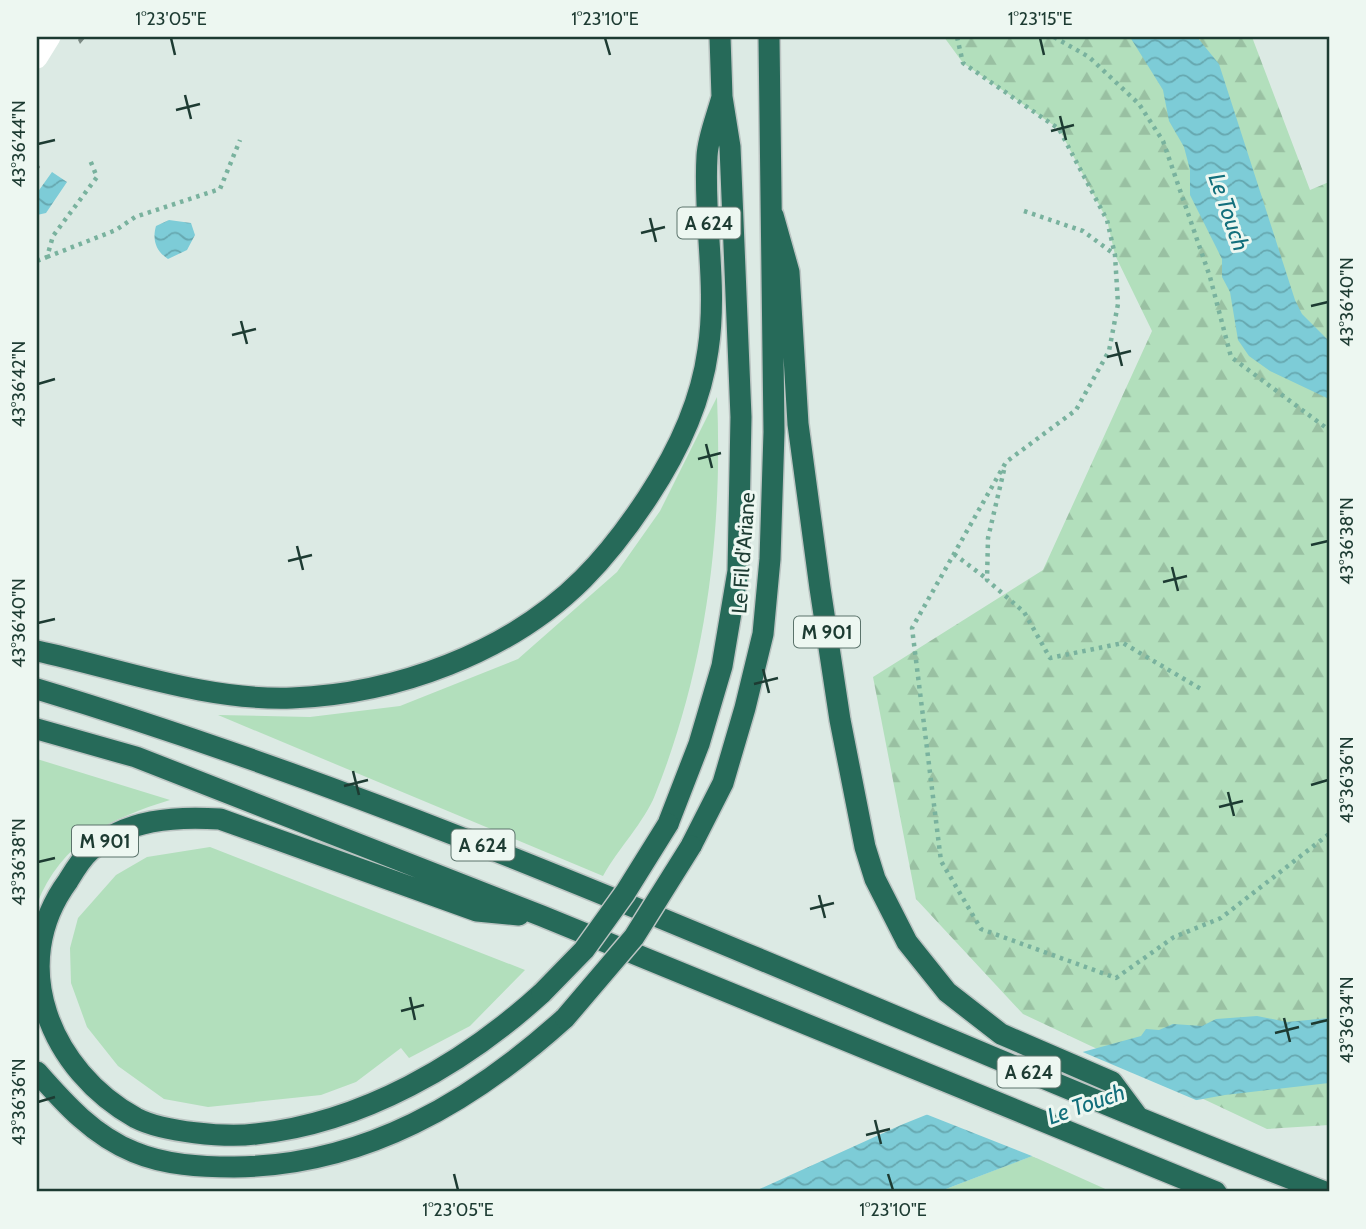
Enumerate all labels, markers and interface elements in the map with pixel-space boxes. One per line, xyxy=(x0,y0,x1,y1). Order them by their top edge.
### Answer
text: 1°23'05"E xyxy=(135,8,207,30)
text: 1°23'10"E xyxy=(571,8,639,30)
text: 1°23'15"E xyxy=(1008,8,1072,30)
text: 43°36'44"N xyxy=(8,100,30,188)
water label: Le Touch xyxy=(1203,169,1255,255)
road number: A 624 xyxy=(678,208,740,238)
text: 43°36'40"N xyxy=(1336,257,1358,347)
text: 43°36'42"N xyxy=(8,341,30,427)
street label: Le Fil d'Ariane xyxy=(726,491,760,615)
text: 43°36'38"N xyxy=(1336,497,1358,585)
text: 43°36'40"N xyxy=(8,578,30,668)
road number: M 901 xyxy=(794,617,860,648)
text: 43°36'36"N xyxy=(1336,737,1358,823)
text: 43°36'38"N xyxy=(8,818,30,906)
road number: M 901 xyxy=(72,826,138,856)
road number: A 624 xyxy=(452,830,514,860)
text: 43°36'34"N xyxy=(1336,977,1358,1063)
road number: A 624 xyxy=(998,1056,1060,1088)
text: 43°36'36"N xyxy=(8,1059,30,1145)
water label: Le Touch xyxy=(1043,1078,1129,1130)
text: 1°23'05"E xyxy=(422,1199,494,1221)
text: 1°23'10"E xyxy=(859,1199,927,1221)

